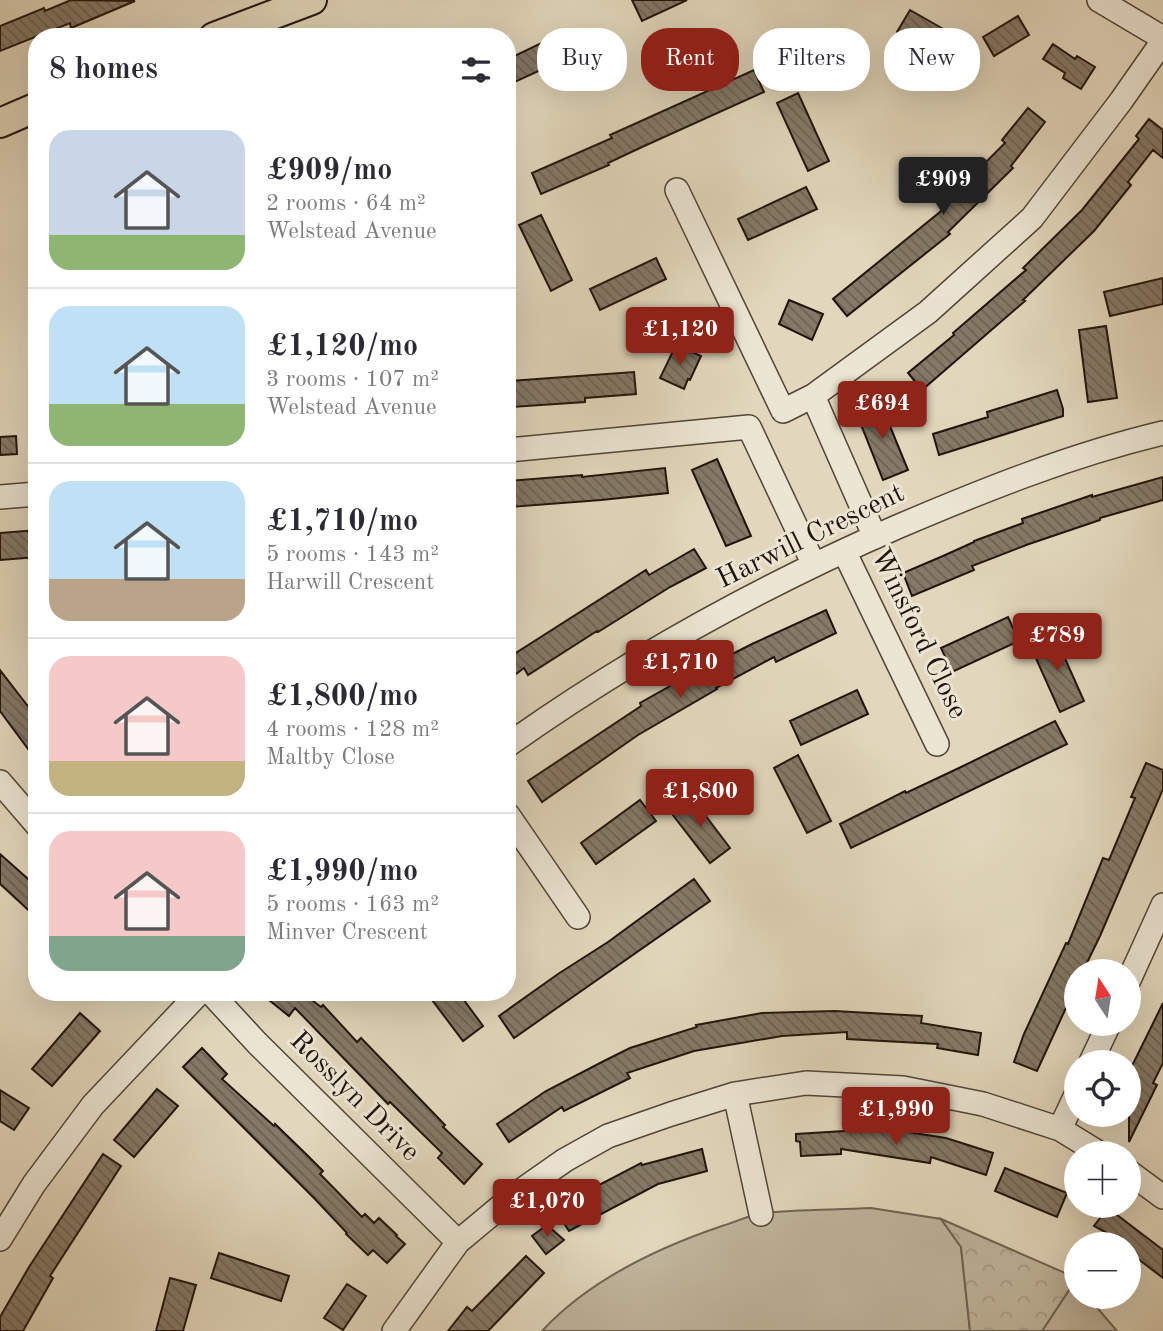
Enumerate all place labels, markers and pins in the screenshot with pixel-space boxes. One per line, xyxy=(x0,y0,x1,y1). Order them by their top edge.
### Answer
pin: £909 xyxy=(902,158,984,217)
pin: £1,120 xyxy=(623,308,737,367)
pin: £694 xyxy=(841,382,923,441)
pin: £789 xyxy=(1016,614,1098,673)
pin: £1,710 xyxy=(623,640,737,700)
pin: £1,800 xyxy=(643,770,757,829)
pin: £1,990 xyxy=(839,1088,953,1147)
pin: £1,070 xyxy=(490,1180,604,1239)

